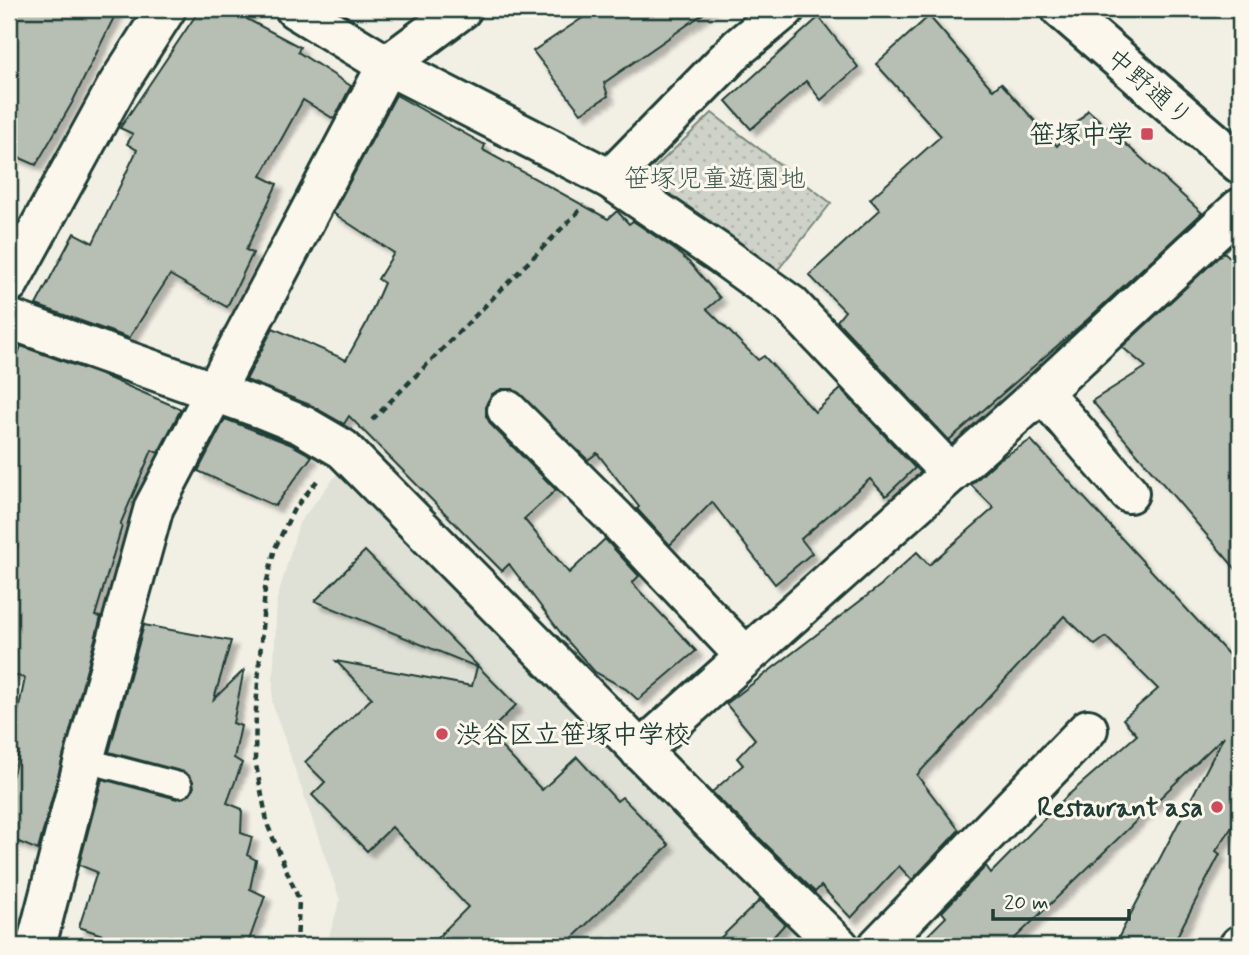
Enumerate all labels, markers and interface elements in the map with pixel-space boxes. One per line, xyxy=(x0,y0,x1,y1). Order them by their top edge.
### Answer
street label: 中野通り xyxy=(1098,42,1199,135)
place label: 笹塚中学 xyxy=(1029,119,1133,153)
marker: 笹塚中学 xyxy=(1139,126,1155,142)
park label: 笹塚児童遊園地 xyxy=(624,163,806,197)
place label: 渋谷区立笹塚中学校 xyxy=(456,719,690,753)
marker: 渋谷区立笹塚中学校 xyxy=(434,726,450,742)
place label: Restaurant asa xyxy=(1037,792,1203,826)
marker: Restaurant asa xyxy=(1209,799,1225,815)
scale bar xyxy=(993,878,1130,922)
text: 20 m xyxy=(1004,889,1049,917)

